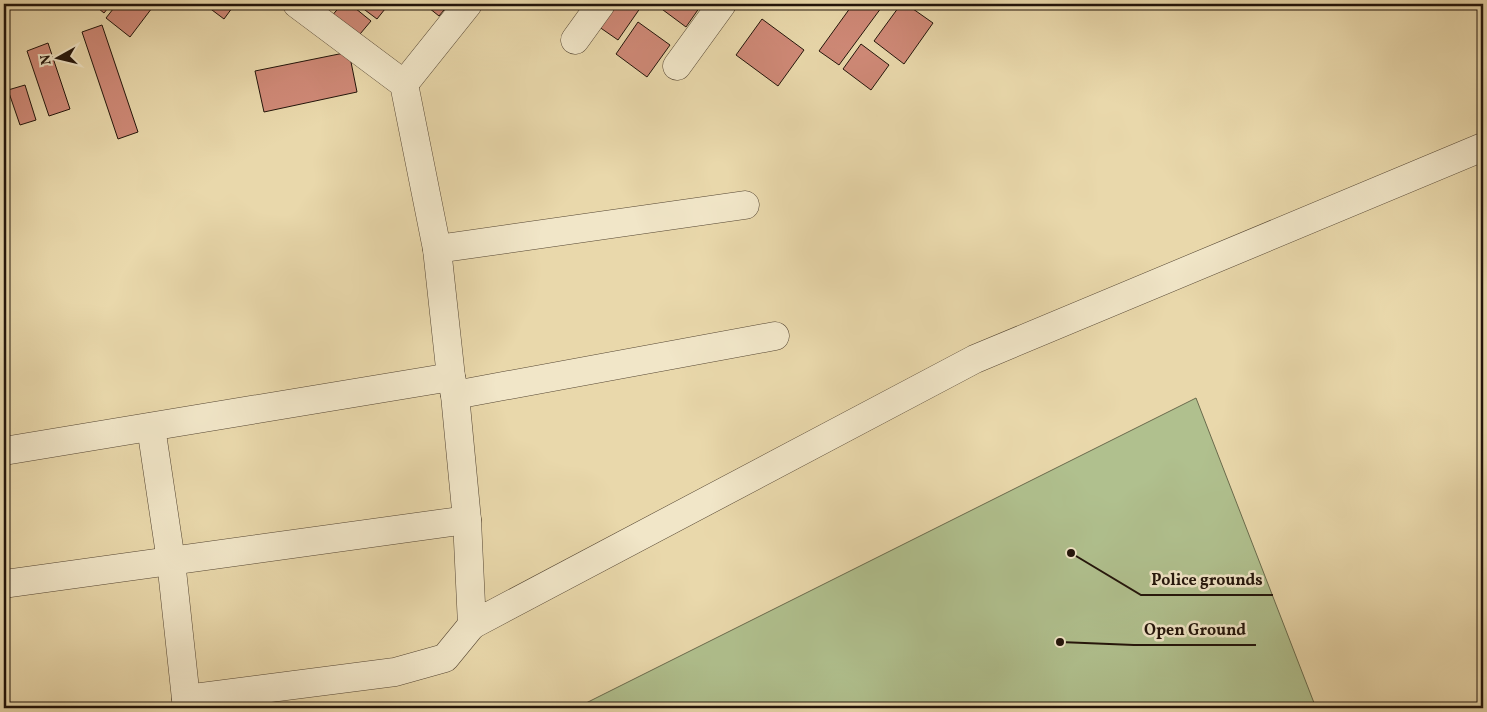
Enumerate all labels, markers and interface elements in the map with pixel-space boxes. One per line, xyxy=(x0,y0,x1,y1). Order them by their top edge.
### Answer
north arrow xyxy=(32,32,82,82)
text: N xyxy=(36,53,57,66)
callout: Police grounds xyxy=(1141,564,1273,595)
text: Police grounds xyxy=(1151,570,1263,592)
callout: Open Ground xyxy=(1134,614,1256,645)
text: Open Ground xyxy=(1144,620,1246,642)

